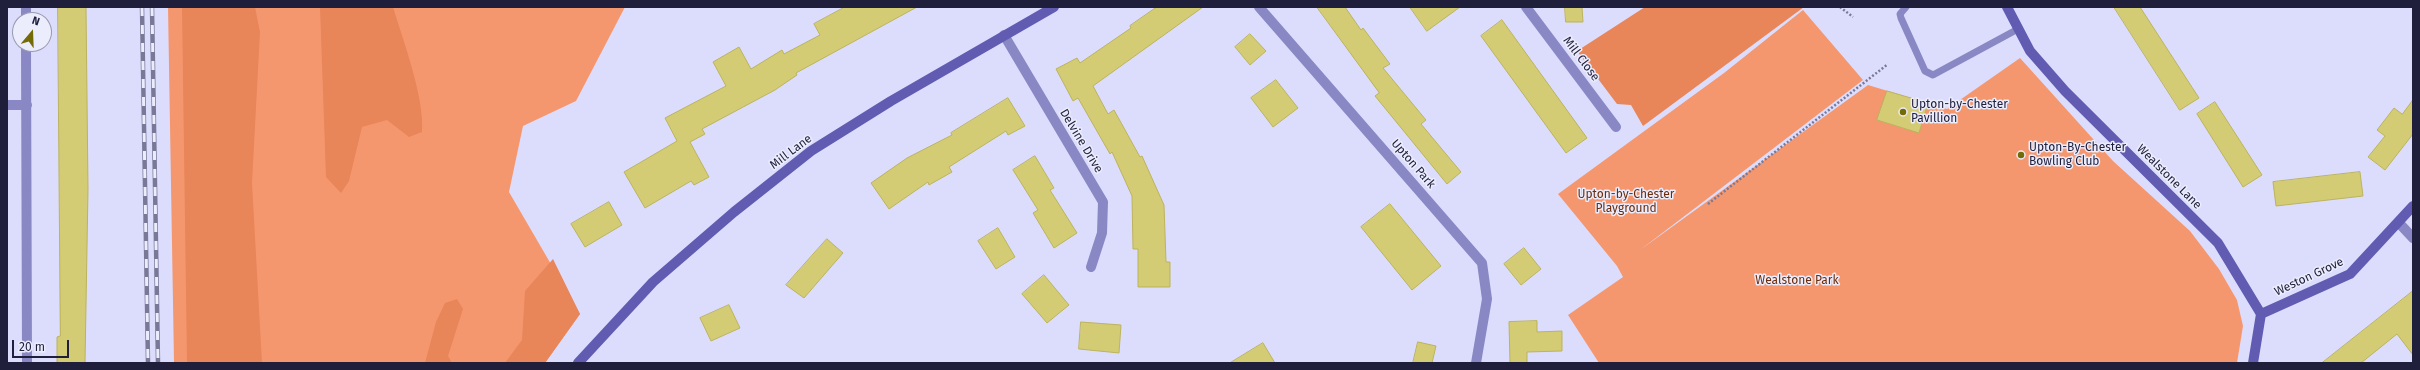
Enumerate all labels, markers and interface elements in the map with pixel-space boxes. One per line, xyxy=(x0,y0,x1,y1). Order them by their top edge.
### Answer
north arrow xyxy=(12,12,52,52)
text: N xyxy=(30,14,41,28)
street label: Mill Close xyxy=(1560,34,1602,84)
place label: Upton-by-Chester Pavillion xyxy=(1911,98,2008,126)
street label: Delvine Drive xyxy=(1056,107,1106,175)
marker: Upton-by-Chester Pavillion xyxy=(1898,107,1908,117)
street label: Mill Lane xyxy=(767,132,815,172)
street label: Upton Park xyxy=(1388,137,1438,191)
place label: Upton-By-Chester Bowling Club xyxy=(2029,141,2126,169)
street label: Wealstone Lane xyxy=(2134,142,2204,212)
marker: Upton-By-Chester Bowling Club xyxy=(2016,150,2026,160)
park label: Upton-by-Chester Playground xyxy=(1578,188,1674,216)
street label: Weston Grove xyxy=(2272,255,2346,299)
park label: Wealstone Park xyxy=(1755,274,1839,288)
scale bar xyxy=(14,332,71,358)
text: 20 m xyxy=(19,340,45,354)

